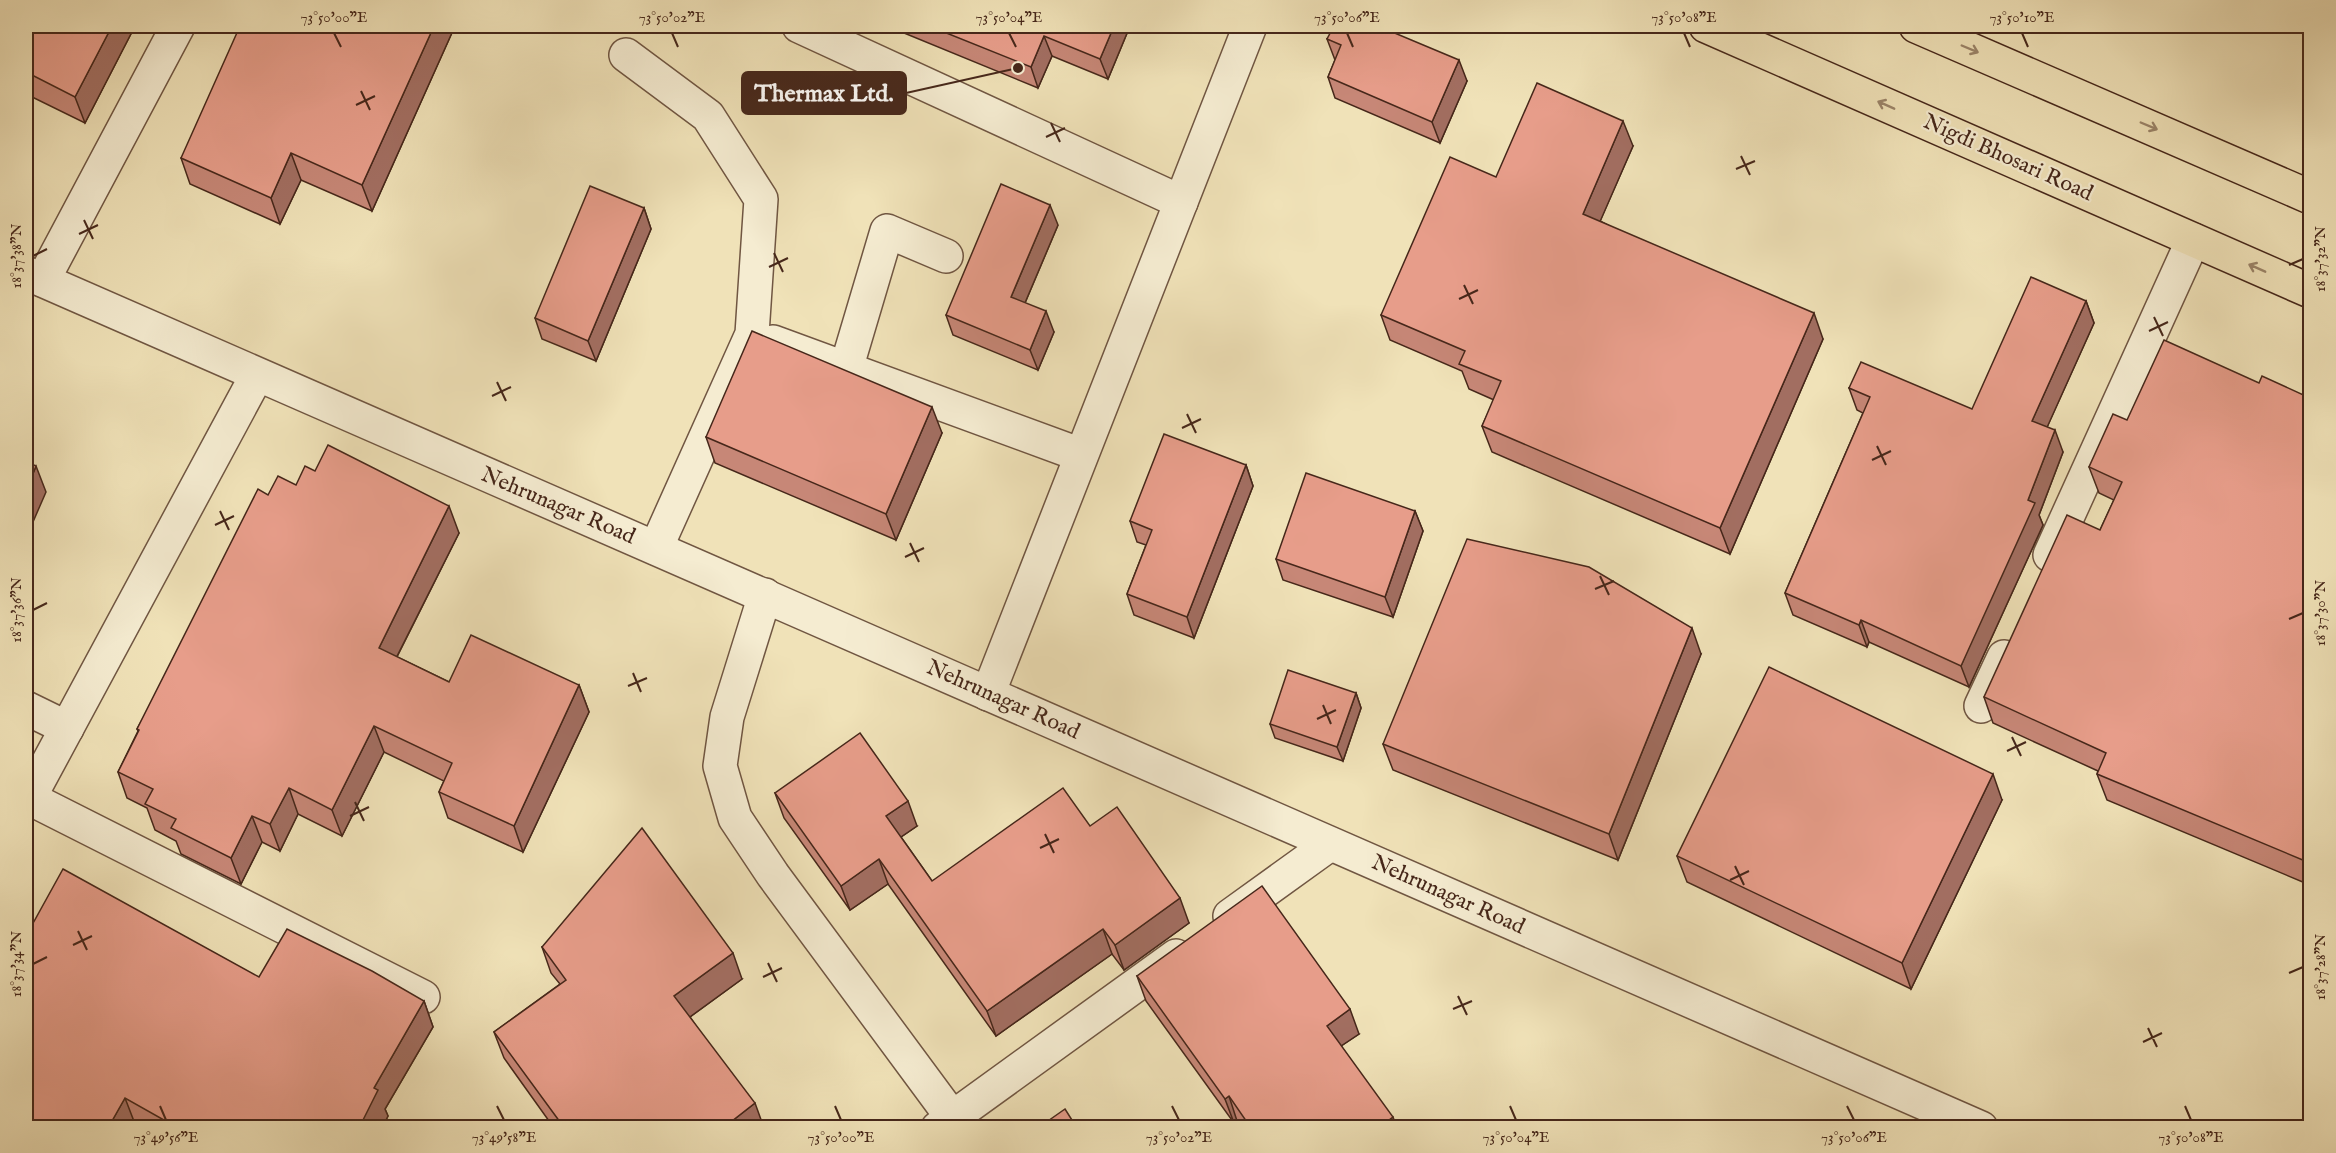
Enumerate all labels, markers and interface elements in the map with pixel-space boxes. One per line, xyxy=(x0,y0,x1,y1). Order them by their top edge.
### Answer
text: 73°50'00"E xyxy=(301,8,367,27)
text: 73°50'02"E xyxy=(639,8,705,27)
text: 73°50'04"E xyxy=(976,8,1042,27)
text: 73°50'06"E xyxy=(1314,8,1380,27)
text: 73°50'08"E xyxy=(1651,8,1717,27)
text: 73°50'10"E xyxy=(1990,8,2054,27)
one-way arrow xyxy=(1960,44,1979,55)
callout: Thermax Ltd. xyxy=(742,72,906,114)
text: Thermax Ltd. xyxy=(753,79,894,110)
one-way arrow xyxy=(1878,99,1896,110)
street label: Nigdi Bhosari Road xyxy=(1919,108,2097,208)
one-way arrow xyxy=(2140,122,2158,133)
text: 18°37'38"N xyxy=(7,224,26,288)
text: 18°37'32"N xyxy=(2311,226,2330,292)
one-way arrow xyxy=(2248,262,2267,273)
street label: Nehrunagar Road xyxy=(477,461,640,551)
text: 18°37'36"N xyxy=(7,577,26,643)
text: 18°37'30"N xyxy=(2311,580,2330,646)
street label: Nehrunagar Road xyxy=(922,654,1084,746)
street label: Nehrunagar Road xyxy=(1367,849,1529,941)
text: 18°37'34"N xyxy=(7,931,26,997)
text: 18°37'28"N xyxy=(2311,934,2330,1000)
text: 73°49'56"E xyxy=(134,1128,198,1147)
text: 73°49'58"E xyxy=(472,1128,536,1147)
text: 73°50'00"E xyxy=(808,1128,874,1147)
text: 73°50'02"E xyxy=(1146,1128,1212,1147)
text: 73°50'04"E xyxy=(1483,1128,1549,1147)
text: 73°50'06"E xyxy=(1821,1128,1887,1147)
text: 73°50'08"E xyxy=(2158,1128,2224,1147)

